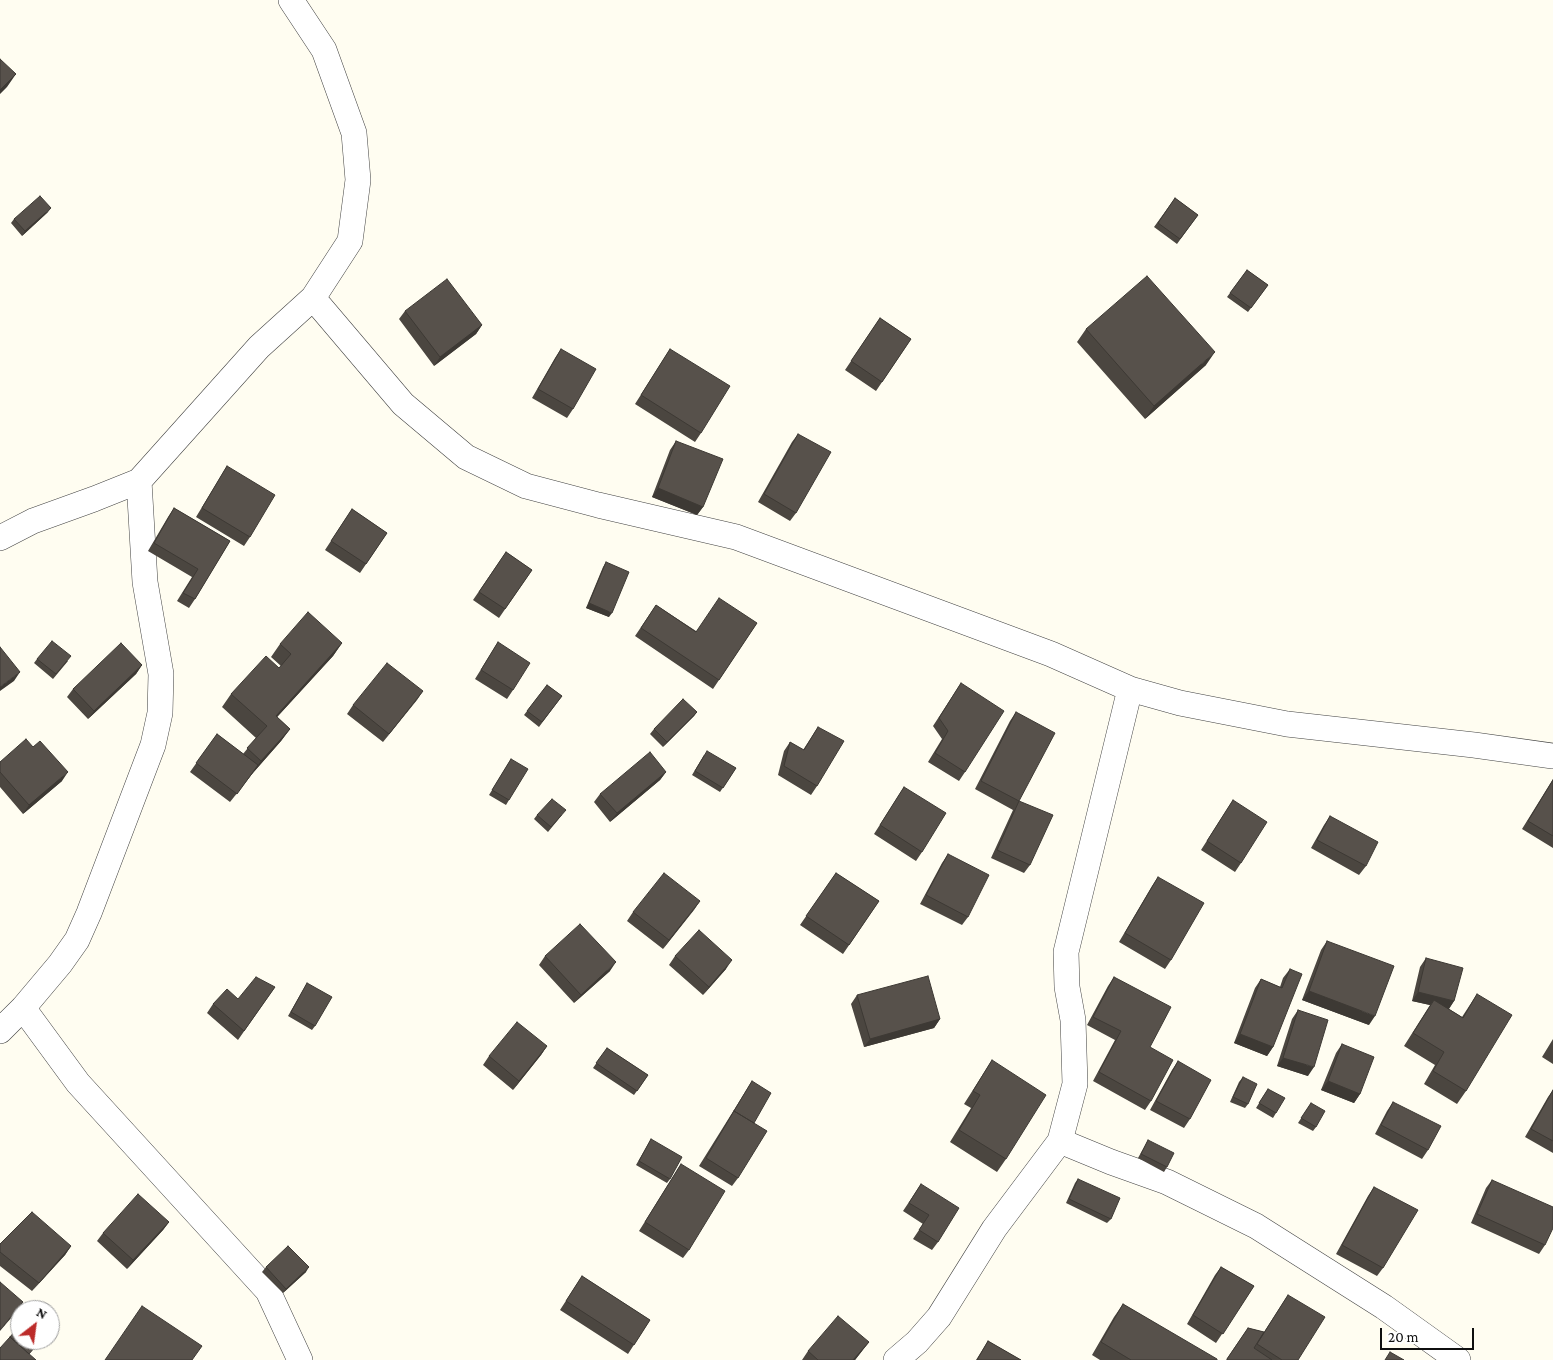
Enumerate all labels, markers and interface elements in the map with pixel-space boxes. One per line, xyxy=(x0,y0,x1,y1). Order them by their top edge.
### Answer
north arrow xyxy=(10,1300,60,1350)
text: N xyxy=(34,1304,50,1322)
scale bar xyxy=(1383,1318,1477,1350)
text: 20 m xyxy=(1388,1329,1419,1345)

